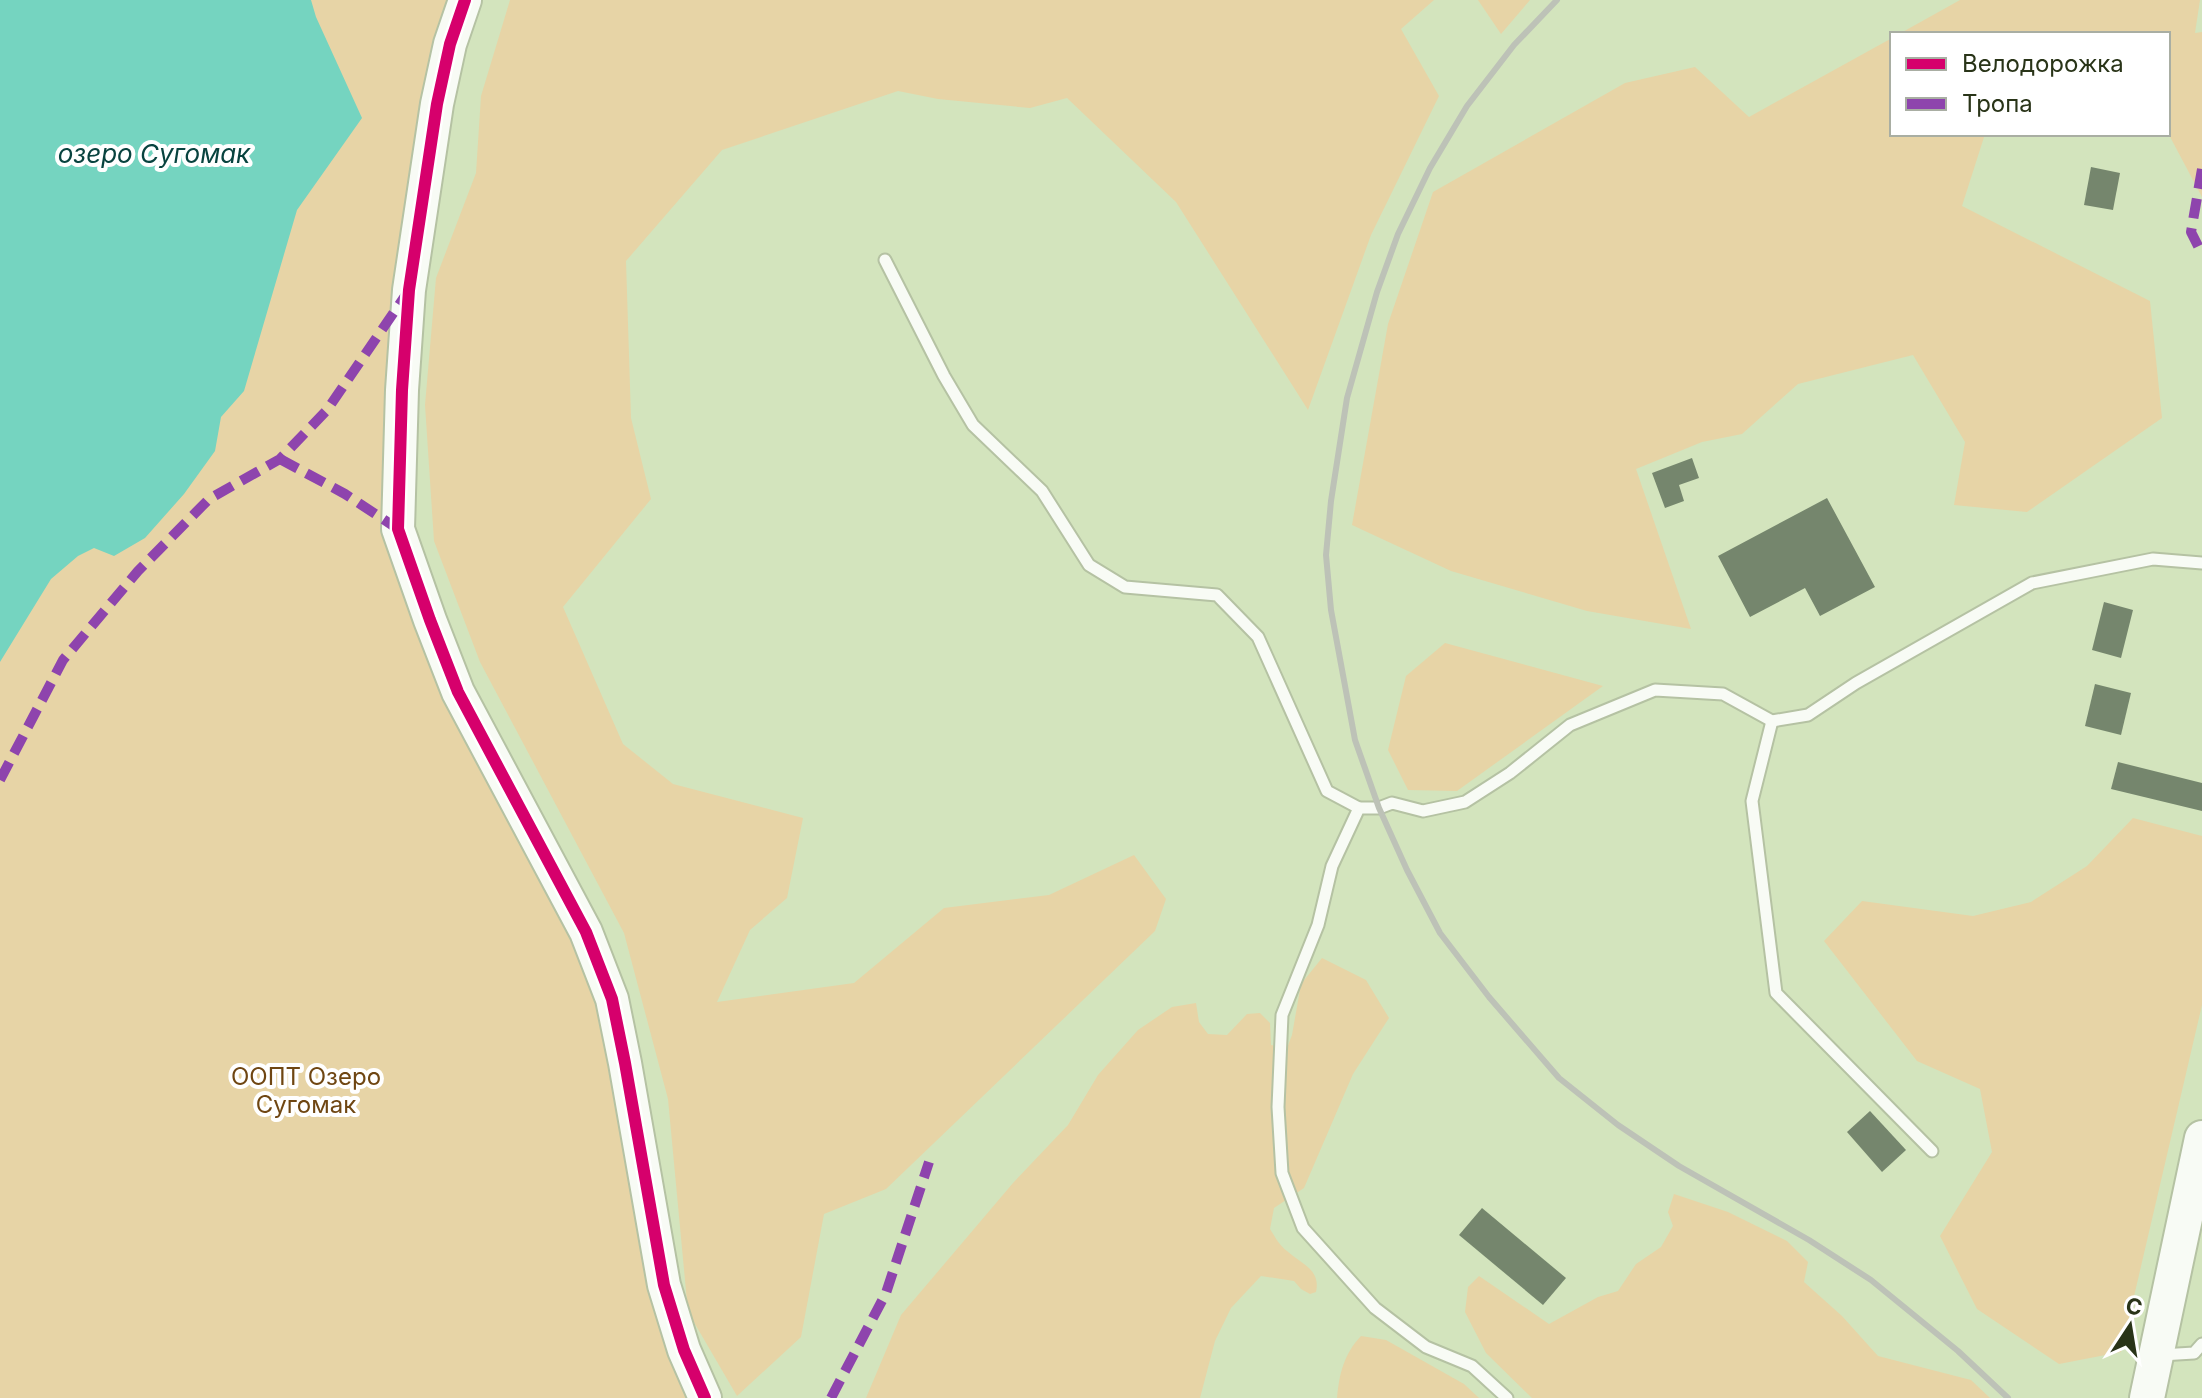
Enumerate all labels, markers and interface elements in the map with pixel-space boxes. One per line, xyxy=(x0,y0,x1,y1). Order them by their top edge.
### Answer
legend xyxy=(1890,32,2170,136)
text: Велодорожка xyxy=(1962,49,2124,78)
text: Тропа xyxy=(1962,89,2033,118)
water label: озеро Сугомак xyxy=(58,138,251,169)
park label: ООПТ Озеро Сугомак xyxy=(231,1062,381,1119)
north arrow xyxy=(2090,1286,2170,1366)
text: С xyxy=(2123,1292,2145,1321)

